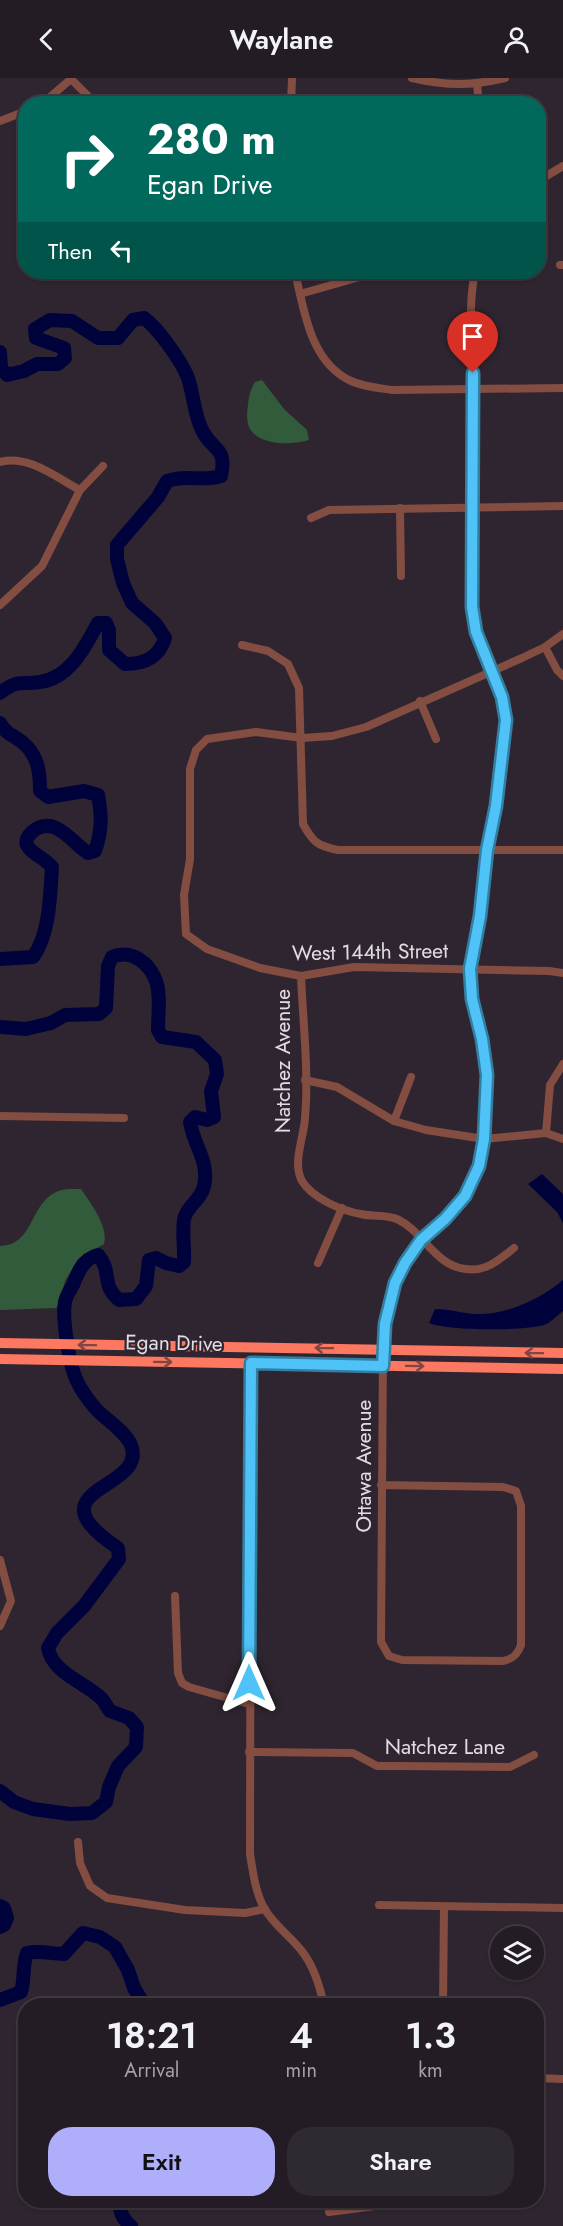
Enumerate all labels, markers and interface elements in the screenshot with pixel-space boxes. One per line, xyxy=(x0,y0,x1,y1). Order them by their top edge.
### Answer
text: Waylane xyxy=(230,20,333,59)
icon: back xyxy=(30,23,63,56)
icon: person xyxy=(500,23,533,56)
text: 280 m xyxy=(147,109,276,170)
icon: right xyxy=(48,120,126,198)
text: Egan Drive xyxy=(147,165,273,204)
icon: left xyxy=(105,234,138,267)
text: Then xyxy=(48,235,93,267)
pin xyxy=(447,311,498,373)
icon: arrive xyxy=(456,320,489,353)
street label: West 144th Street xyxy=(292,936,448,968)
street label: Natchez Avenue xyxy=(268,989,298,1133)
street label: Egan Drive xyxy=(125,1327,223,1359)
one-way arrow xyxy=(78,1339,98,1351)
one-way arrow xyxy=(315,1343,335,1354)
one-way arrow xyxy=(525,1347,545,1358)
one-way arrow xyxy=(153,1356,173,1368)
one-way arrow xyxy=(404,1361,424,1372)
street label: Ottawa Avenue xyxy=(349,1399,379,1532)
position arrow xyxy=(217,1651,281,1715)
street label: Natchez Lane xyxy=(385,1732,505,1762)
map controls xyxy=(490,1926,544,1980)
button: layers xyxy=(490,1926,544,1980)
text: 18:21 xyxy=(106,2009,197,2061)
text: 4 xyxy=(289,2009,313,2061)
text: 1.3 xyxy=(405,2009,456,2061)
text: Arrival xyxy=(124,2056,179,2085)
text: min xyxy=(286,2056,317,2085)
text: km xyxy=(418,2056,443,2085)
button: Exit xyxy=(48,2127,275,2196)
button: Share xyxy=(287,2127,514,2196)

